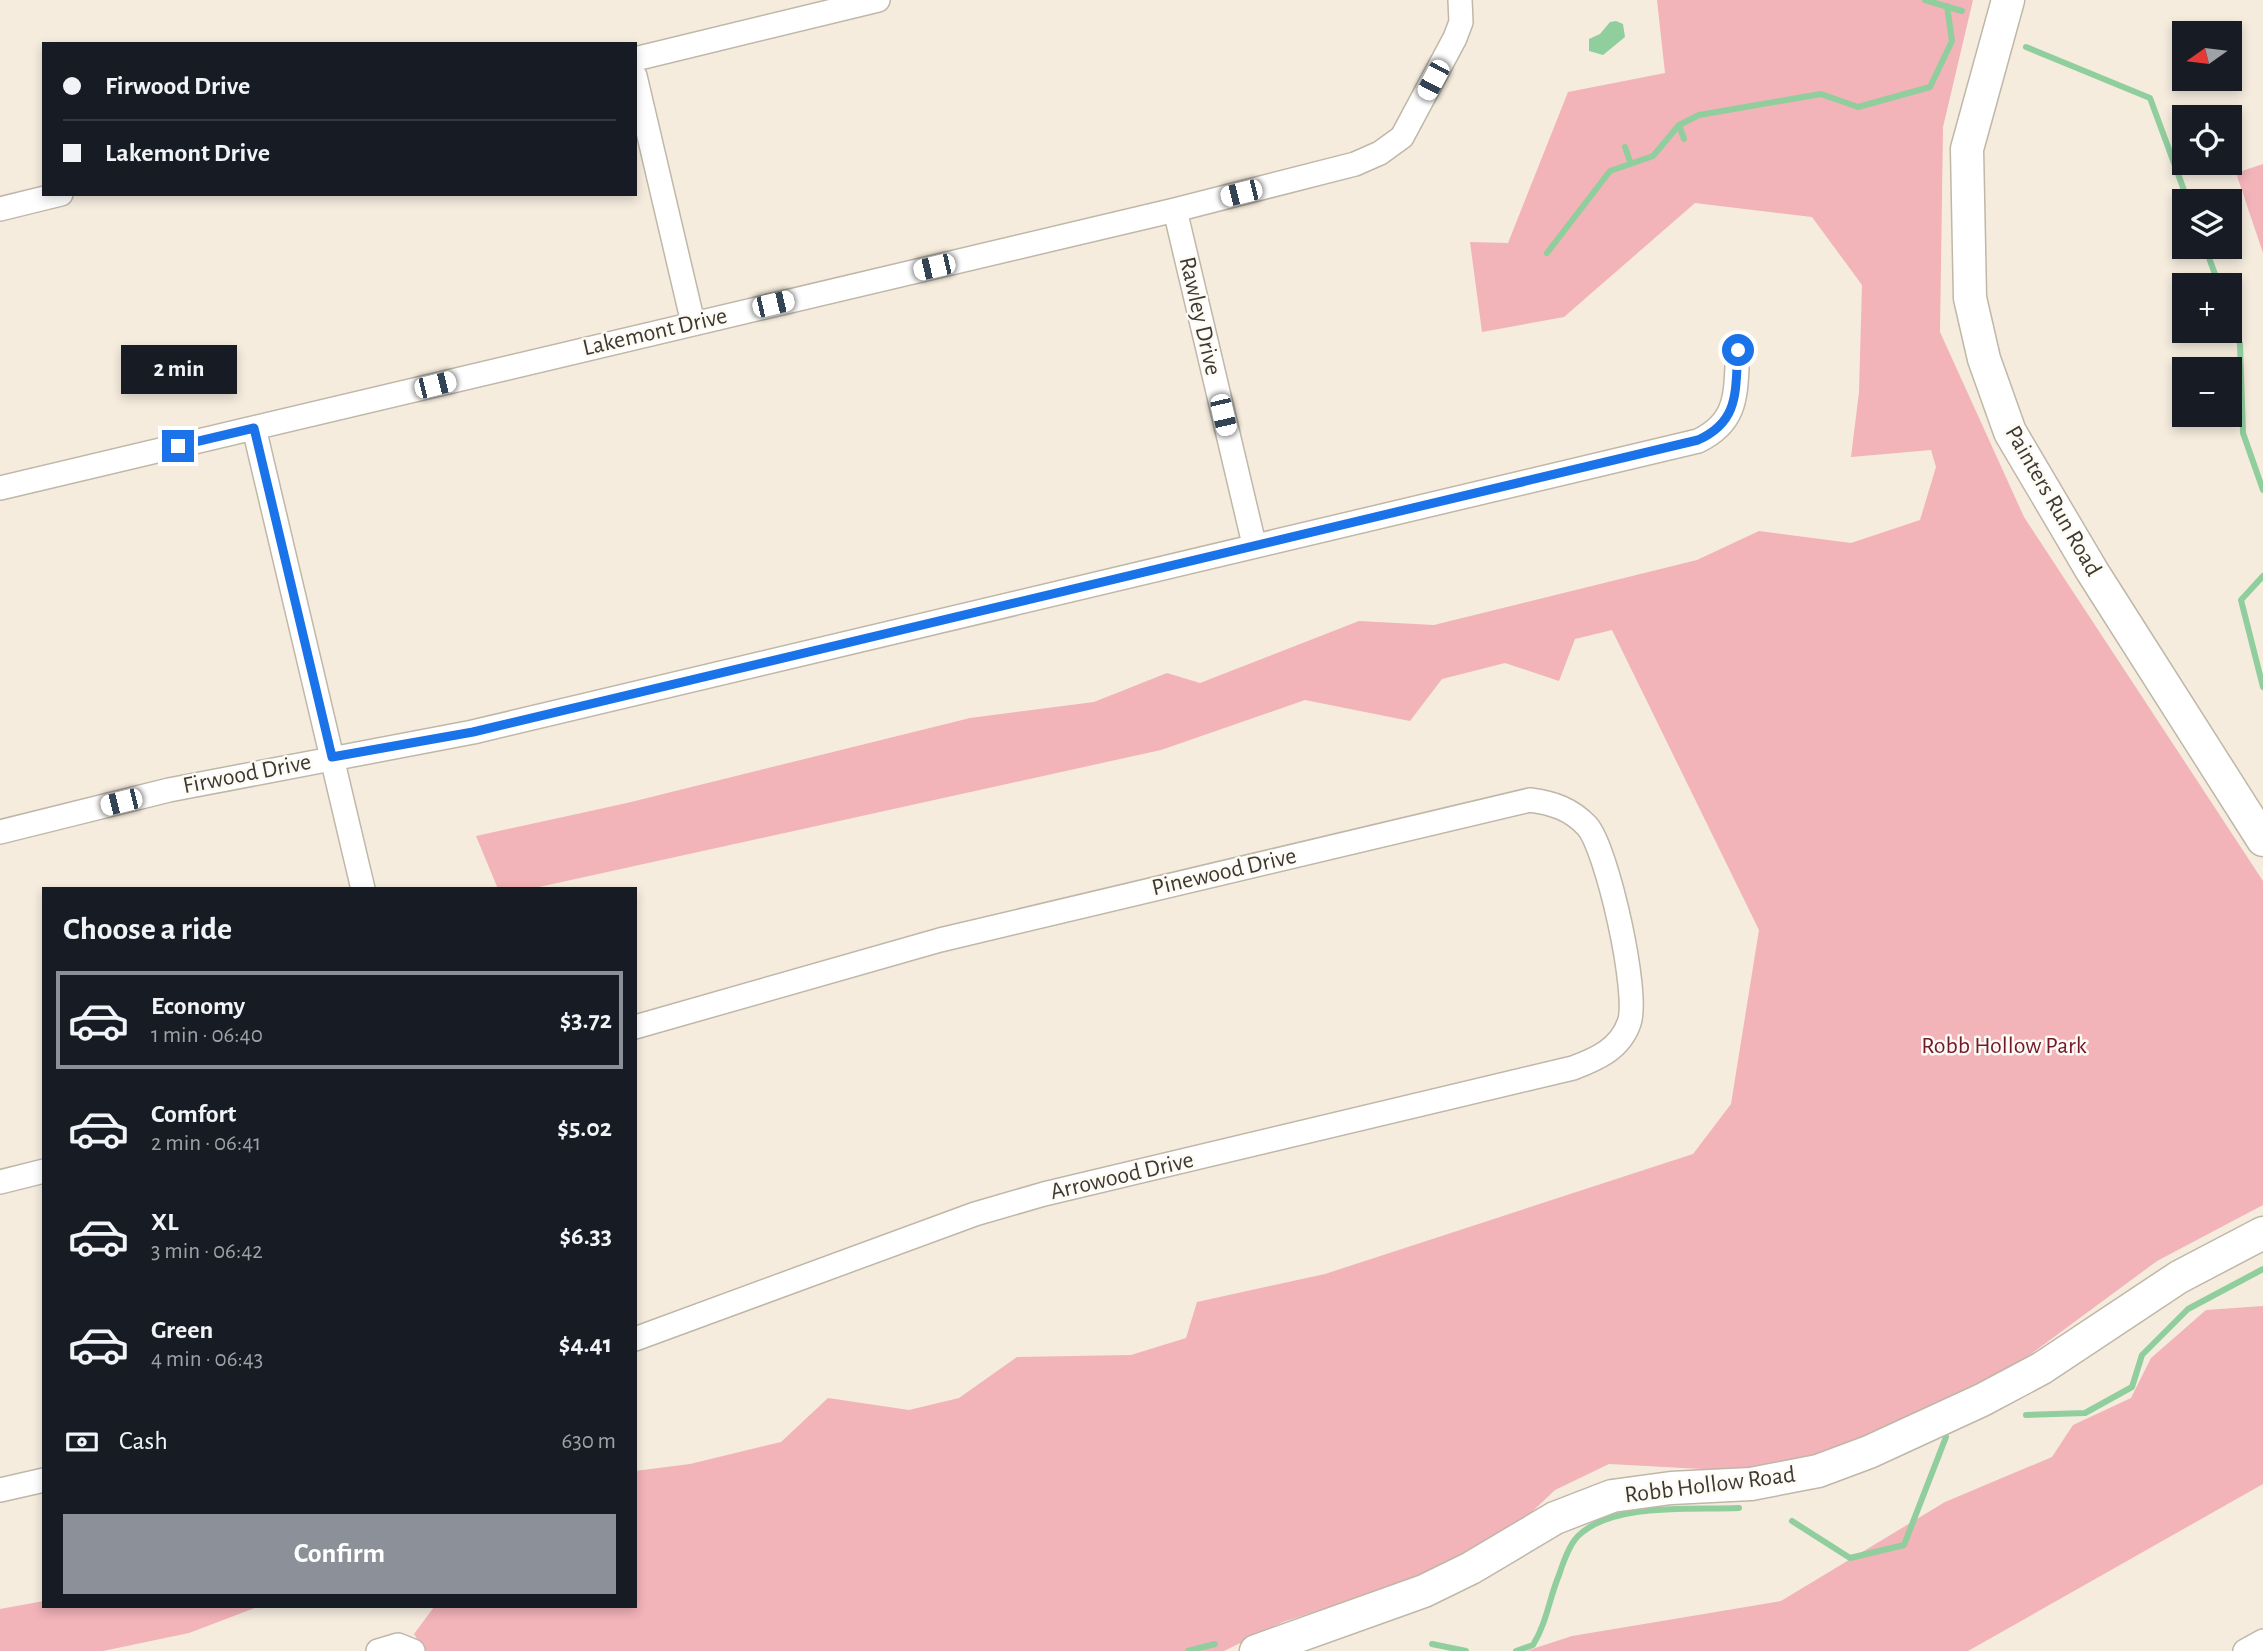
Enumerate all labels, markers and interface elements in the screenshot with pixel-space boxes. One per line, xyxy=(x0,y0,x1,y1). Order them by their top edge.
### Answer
north arrow xyxy=(2172,21,2242,91)
map controls xyxy=(2172,21,2242,427)
car xyxy=(1414,57,1453,103)
text: Firwood Drive xyxy=(105,73,250,99)
button: locate xyxy=(2172,105,2242,175)
text: Lakemont Drive xyxy=(105,140,270,166)
car xyxy=(1219,178,1264,208)
button: layers xyxy=(2172,189,2242,259)
car xyxy=(912,252,957,282)
street label: Rawley Drive xyxy=(1175,254,1225,378)
button: + xyxy=(2172,273,2242,343)
car xyxy=(751,289,796,319)
street label: Lakemont Drive xyxy=(581,304,729,360)
route start xyxy=(1722,334,1754,366)
callout: 2 min xyxy=(120,344,236,394)
button: − xyxy=(2172,357,2242,427)
text: 2 min xyxy=(153,358,205,381)
car xyxy=(413,370,458,400)
car xyxy=(1209,392,1238,438)
street label: Painters Run Road xyxy=(2000,422,2106,580)
route end xyxy=(162,430,194,462)
street label: Firwood Drive xyxy=(181,750,313,798)
car xyxy=(99,787,144,817)
street label: Pinewood Drive xyxy=(1149,844,1299,900)
text: Choose a ride xyxy=(63,913,232,945)
icon: car xyxy=(67,989,130,1052)
text: Economy xyxy=(151,993,245,1019)
text: $3.72 xyxy=(560,1007,612,1033)
text: 1 min · 06:40 xyxy=(151,1024,263,1047)
park label: Robb Hollow Park xyxy=(1921,1034,2087,1058)
icon: car xyxy=(67,1097,130,1160)
text: Comfort xyxy=(151,1101,236,1127)
text: $5.02 xyxy=(557,1115,612,1141)
text: 2 min · 06:41 xyxy=(151,1132,261,1155)
street label: Arrowood Drive xyxy=(1048,1148,1196,1204)
icon: car xyxy=(67,1205,130,1268)
text: XL xyxy=(151,1209,178,1235)
text: $6.33 xyxy=(559,1223,612,1249)
text: 3 min · 06:42 xyxy=(151,1240,263,1263)
icon: car xyxy=(67,1313,130,1376)
text: Green xyxy=(151,1317,213,1343)
text: $4.41 xyxy=(559,1331,612,1357)
text: 4 min · 06:43 xyxy=(151,1348,263,1371)
icon: cash xyxy=(63,1423,101,1461)
text: Cash xyxy=(119,1428,168,1454)
text: 630 m xyxy=(561,1430,616,1453)
street label: Robb Hollow Road xyxy=(1623,1463,1797,1507)
button: Confirm xyxy=(63,1514,616,1594)

